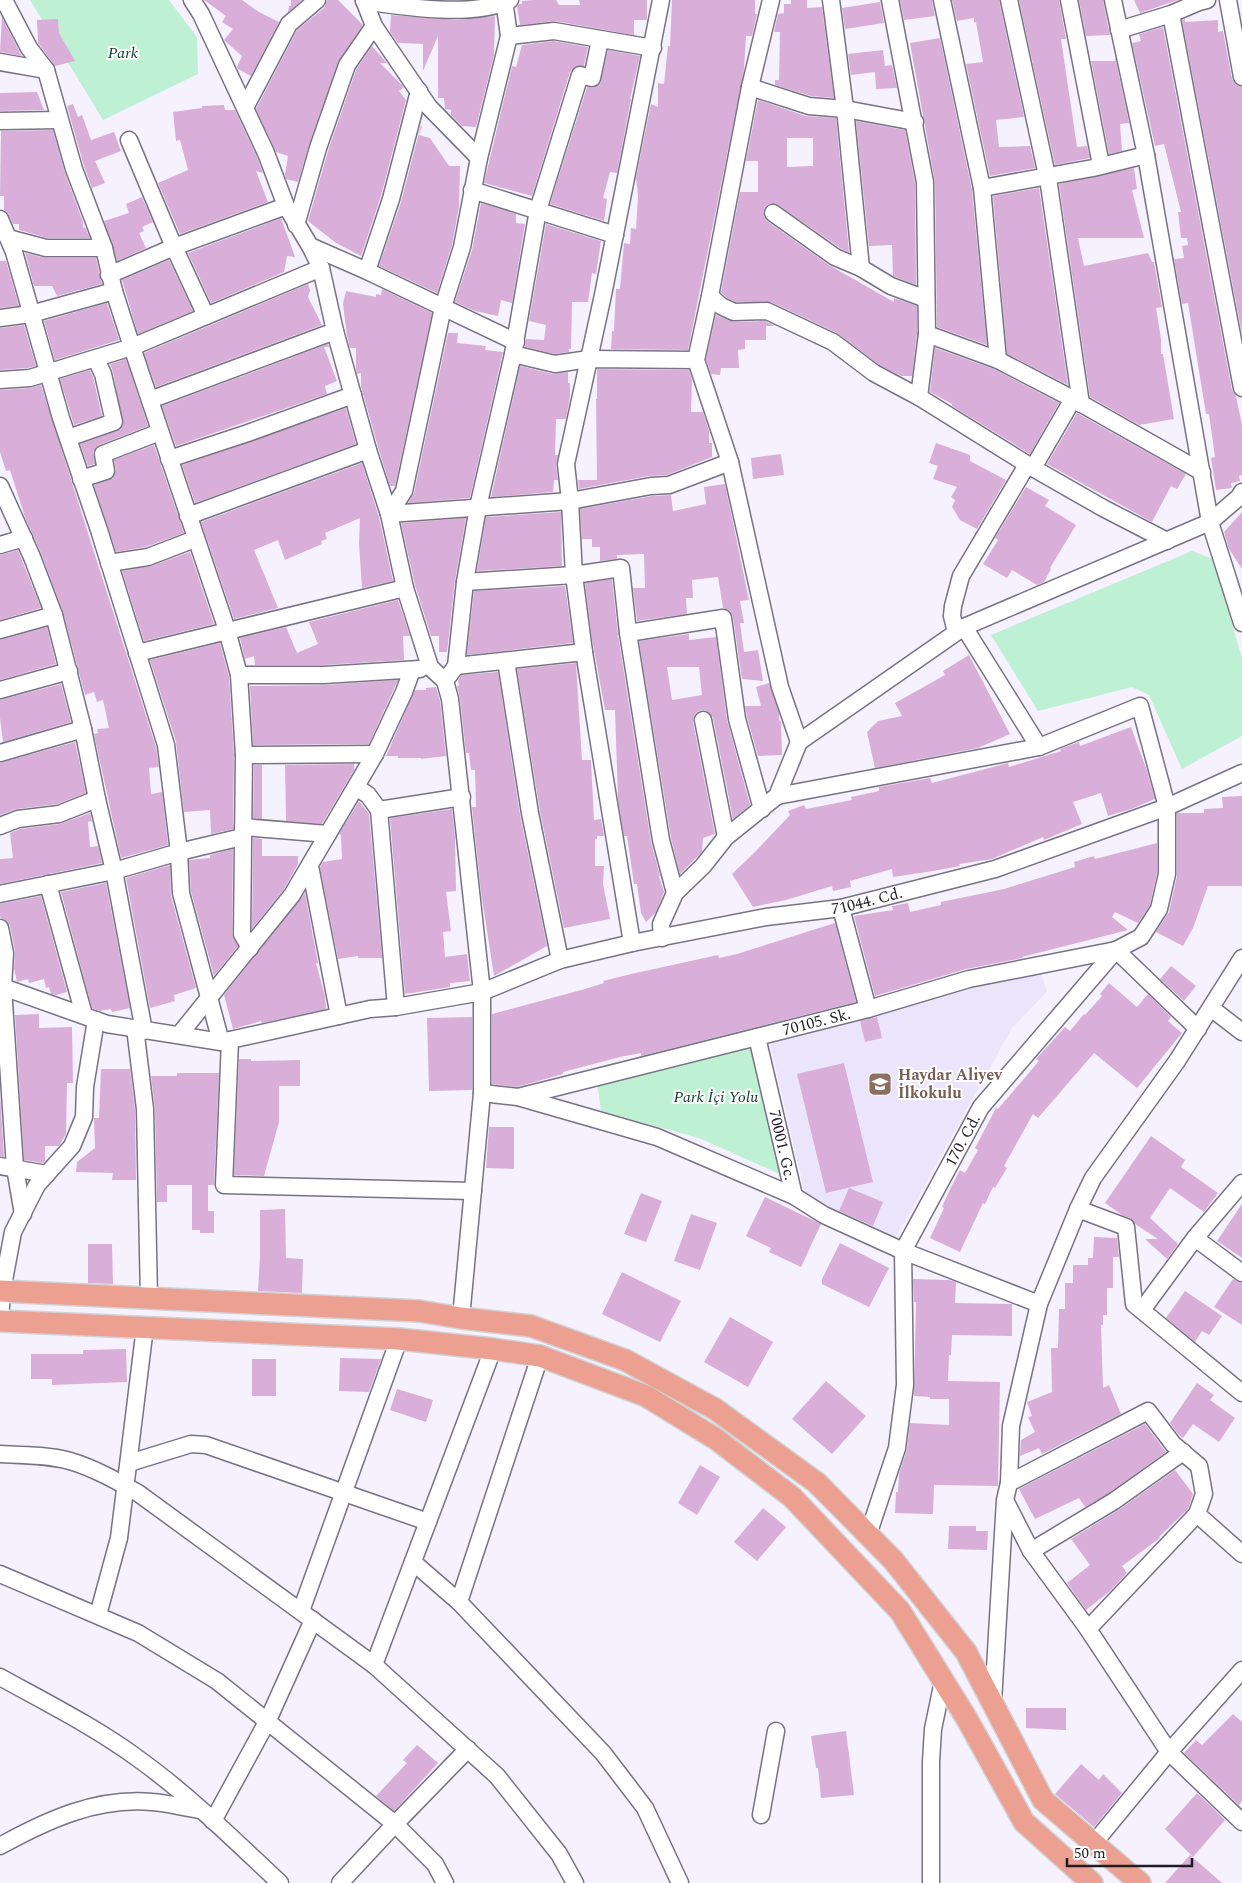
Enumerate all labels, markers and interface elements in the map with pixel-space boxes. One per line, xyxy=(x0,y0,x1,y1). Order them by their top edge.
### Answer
park label: Park xyxy=(108,41,139,65)
street label: 71044. Cd. xyxy=(830,881,905,921)
street label: 70105. Sk. xyxy=(780,1002,853,1042)
place label: Haydar Aliyev İlkokulu xyxy=(898,1063,1003,1105)
school or university icon: Haydar Aliyev İlkokulu xyxy=(867,1071,893,1097)
park label: Park İçi Yolu xyxy=(674,1085,759,1109)
street label: 70001. Gc. xyxy=(762,1107,802,1183)
street label: 170. Cd. xyxy=(939,1110,987,1171)
scale bar xyxy=(1067,1836,1192,1868)
text: 50 m xyxy=(1074,1842,1106,1865)

